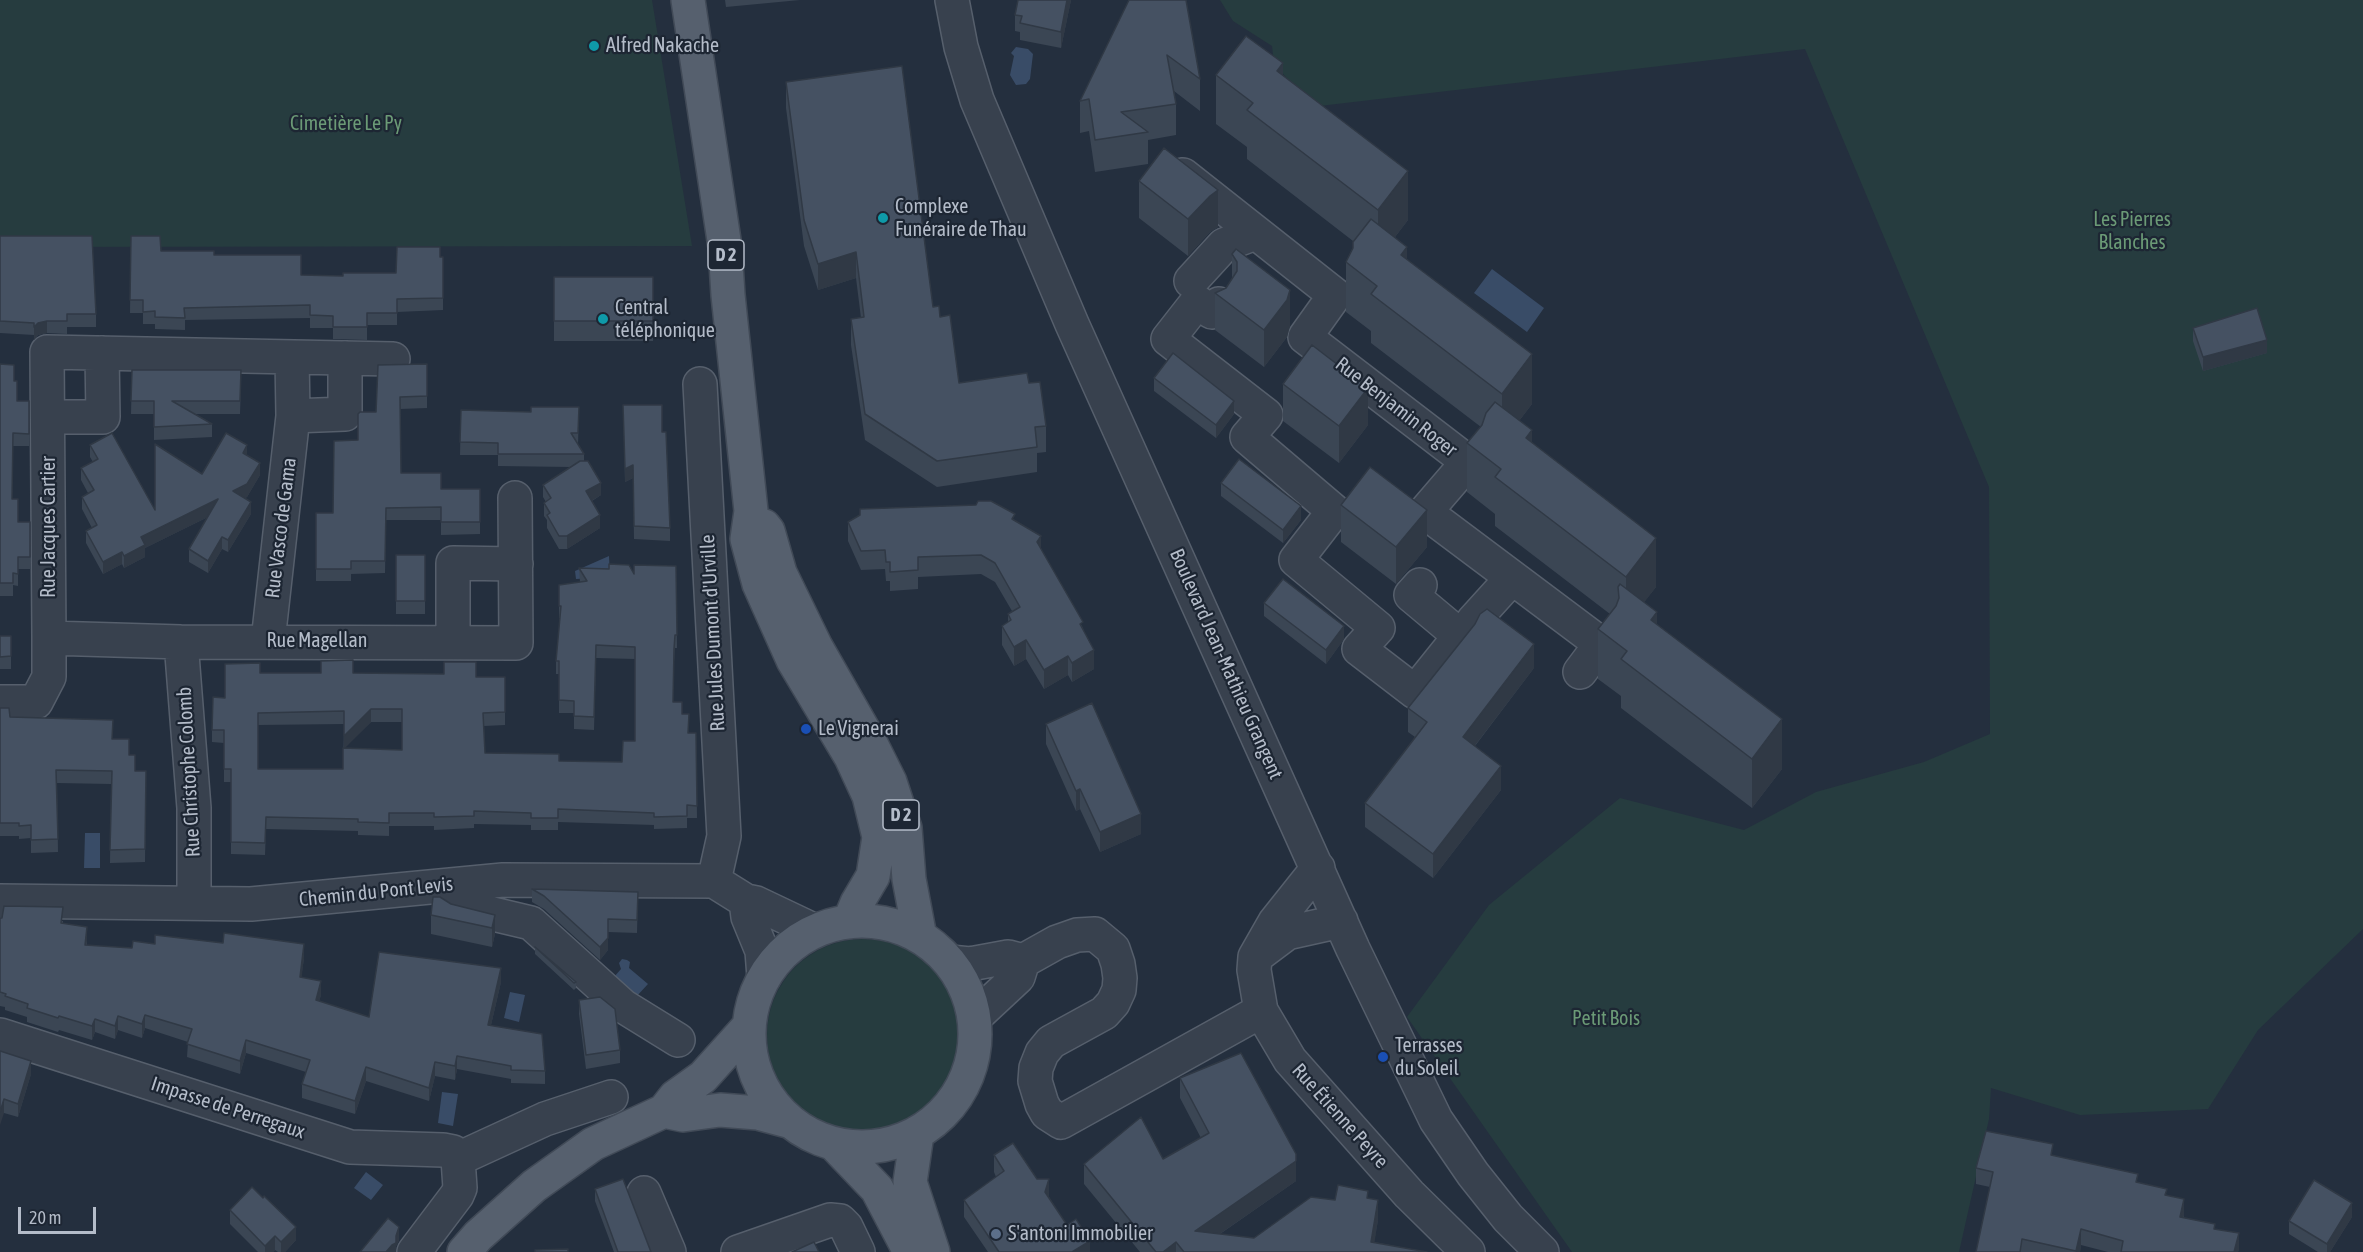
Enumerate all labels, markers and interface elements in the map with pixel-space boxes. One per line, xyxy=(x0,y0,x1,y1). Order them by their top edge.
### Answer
place label: Alfred Nakache xyxy=(606,34,719,58)
marker: Alfred Nakache xyxy=(587,39,601,53)
park label: Cimetière Le Py xyxy=(290,112,402,136)
place label: Complexe Funéraire de Thau xyxy=(895,195,1027,242)
park label: Les Pierres Blanches xyxy=(2093,208,2171,255)
marker: Complexe Funéraire de Thau xyxy=(876,211,890,225)
road number: D 2 xyxy=(708,240,744,270)
place label: Central téléphonique xyxy=(615,296,715,343)
marker: Central téléphonique xyxy=(596,312,610,326)
street label: Rue Benjamin Roger xyxy=(1330,352,1462,462)
street label: Rue Jacques Cartier xyxy=(37,456,61,598)
street label: Rue Vasco de Gama xyxy=(260,456,302,600)
street label: Rue Jules Dumont d'Urville xyxy=(696,534,730,732)
street label: Boulevard Jean-Mathieu Grangent xyxy=(1164,545,1288,783)
street label: Rue Magellan xyxy=(266,629,368,653)
street label: Rue Christophe Colomb xyxy=(173,686,205,858)
place label: Le Vignerai xyxy=(818,717,899,741)
marker: Le Vignerai xyxy=(799,722,813,736)
road number: D 2 xyxy=(883,800,919,830)
street label: Chemin du Pont Levis xyxy=(298,872,454,912)
park label: Petit Bois xyxy=(1572,1007,1640,1031)
place label: Terrasses du Soleil xyxy=(1395,1034,1463,1081)
marker: Terrasses du Soleil xyxy=(1376,1050,1390,1064)
street label: Rue Étienne Peyre xyxy=(1287,1059,1393,1173)
street label: Impasse de Perregaux xyxy=(148,1072,308,1144)
scale bar xyxy=(21,1195,99,1233)
text: 20 m xyxy=(29,1207,61,1228)
place label: S'antoni Immobilier xyxy=(1008,1222,1153,1246)
marker: S'antoni Immobilier xyxy=(989,1227,1003,1241)

